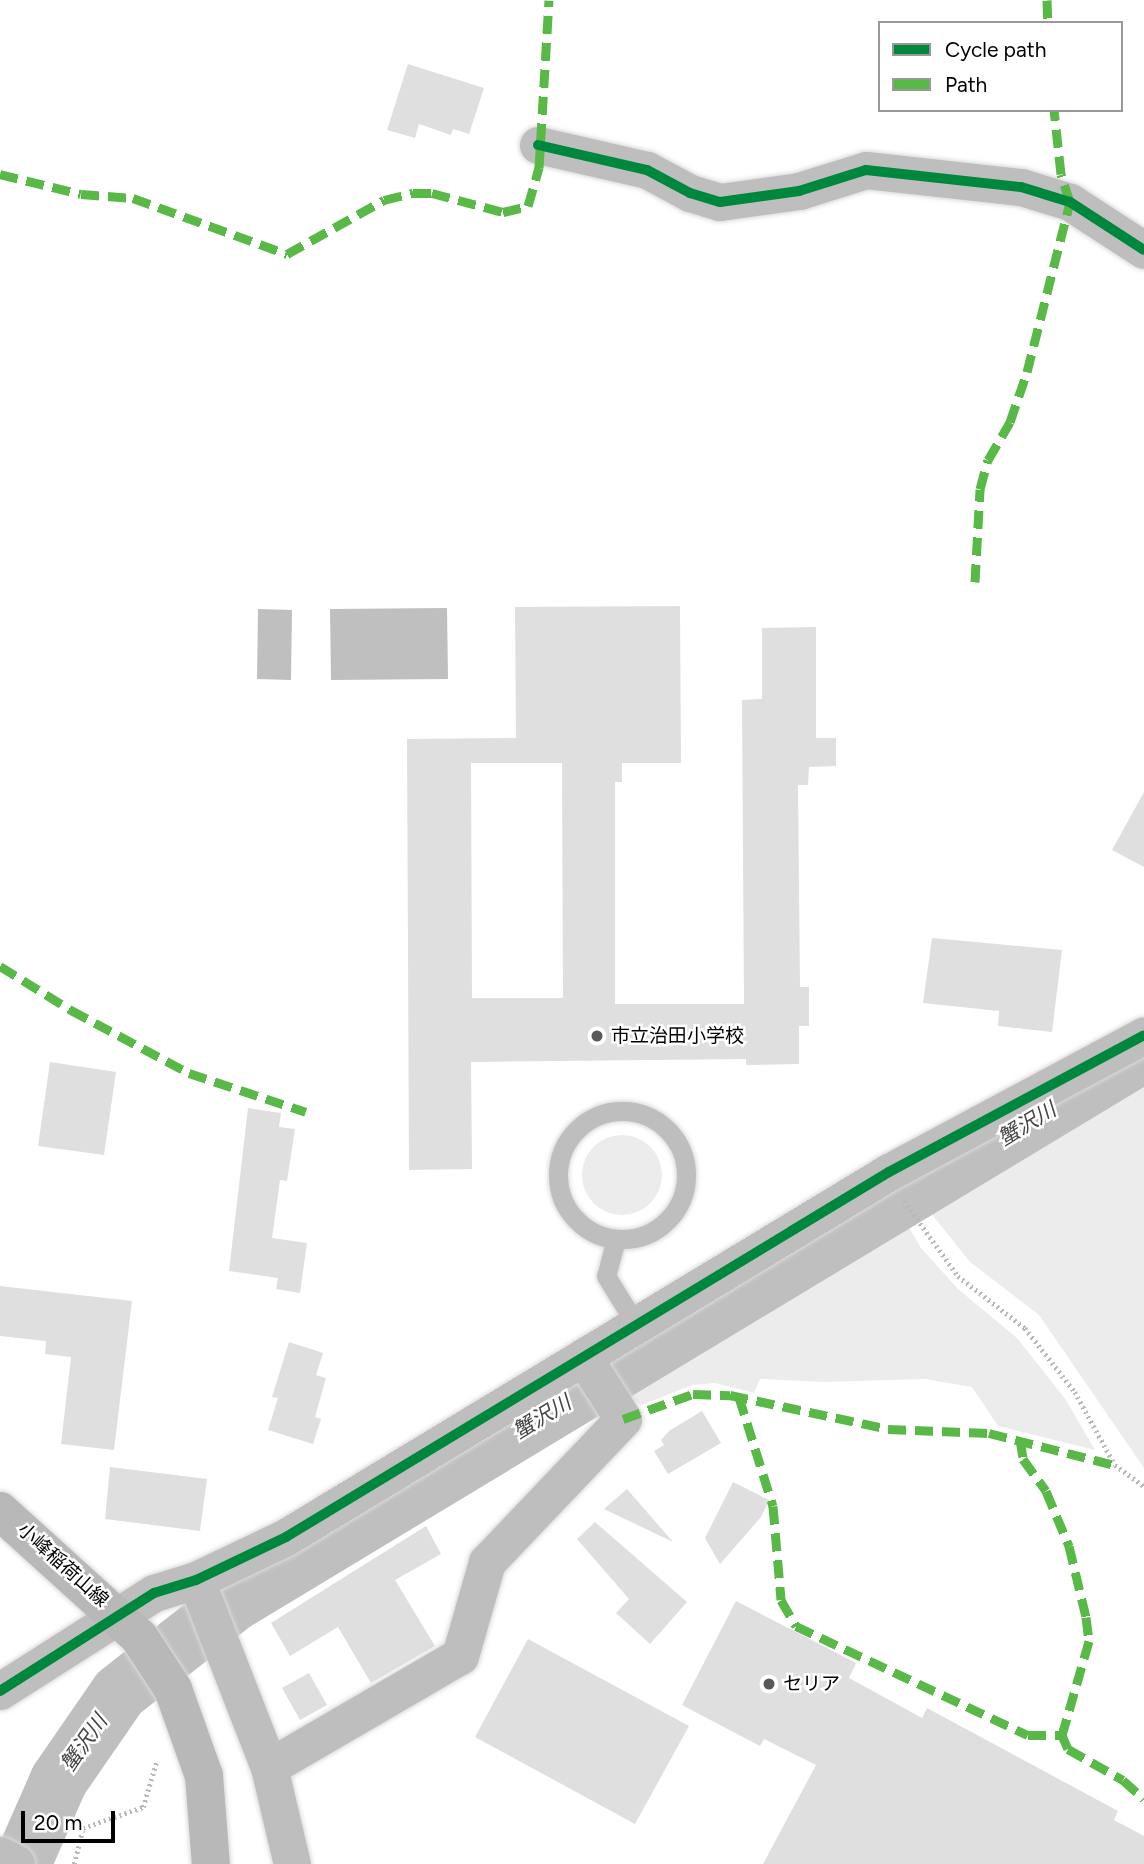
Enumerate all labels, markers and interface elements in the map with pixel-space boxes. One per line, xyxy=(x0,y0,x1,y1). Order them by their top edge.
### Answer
legend xyxy=(878,21,1123,112)
text: Cycle path xyxy=(945,37,1046,62)
text: Path xyxy=(945,72,987,97)
place label: 市立治田小学校 xyxy=(611,1025,744,1047)
marker: 市立治田小学校 xyxy=(589,1028,605,1044)
water label: 蟹沢川 xyxy=(994,1097,1060,1151)
water label: 蟹沢川 xyxy=(509,1390,575,1444)
street label: 小峰稲荷山線 xyxy=(13,1518,113,1612)
place label: セリア xyxy=(783,1673,840,1695)
marker: セリア xyxy=(761,1676,777,1692)
water label: 蟹沢川 xyxy=(56,1710,112,1776)
scale bar xyxy=(24,1798,119,1842)
text: 20 m xyxy=(34,1810,82,1835)

